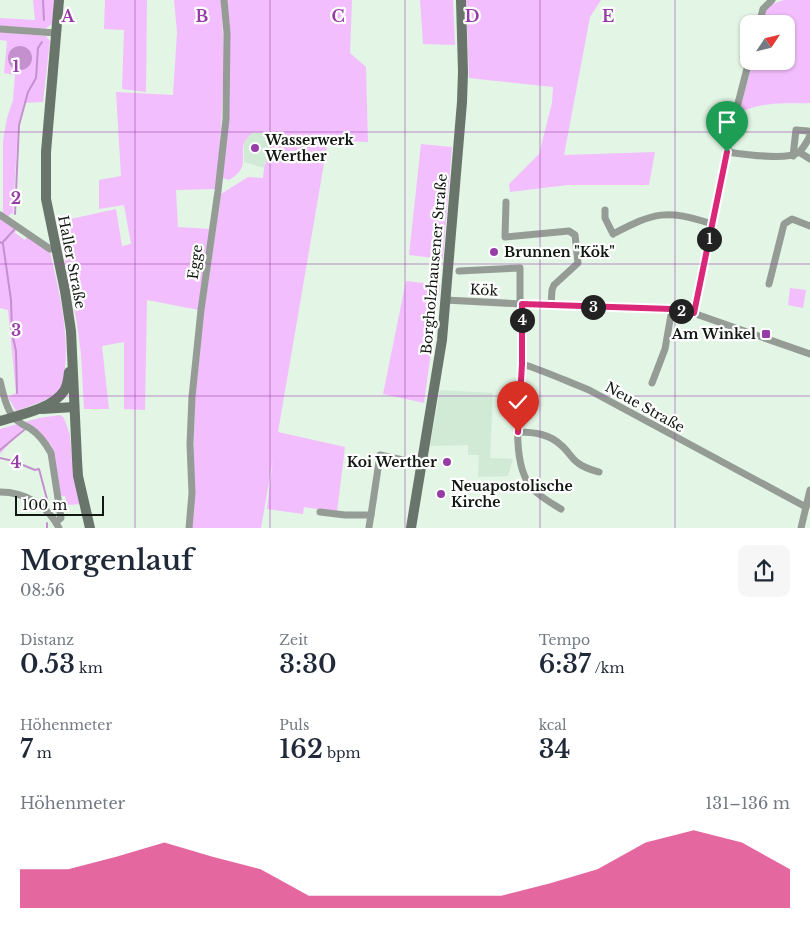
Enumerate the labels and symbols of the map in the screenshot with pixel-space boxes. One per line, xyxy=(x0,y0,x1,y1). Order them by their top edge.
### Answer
text: A xyxy=(61,6,76,26)
text: B xyxy=(196,6,209,26)
text: C xyxy=(331,6,345,26)
text: D xyxy=(465,6,479,26)
text: E xyxy=(602,6,614,26)
north arrow xyxy=(740,15,795,70)
text: 1 xyxy=(13,56,20,76)
pin xyxy=(706,101,748,152)
place label: Wasserwerk Werther xyxy=(264,131,355,165)
marker: Wasserwerk Werther xyxy=(249,142,261,154)
street label: Borgholzhausener Straße xyxy=(417,173,451,355)
text: 2 xyxy=(11,188,21,208)
street label: Haller Straße xyxy=(54,214,90,310)
pin: 1 xyxy=(696,226,722,252)
street label: Egge xyxy=(184,243,206,281)
place label: Brunnen "Kök" xyxy=(504,243,615,261)
marker: Brunnen "Kök" xyxy=(488,246,500,258)
street label: Kök xyxy=(469,280,499,300)
pin: 3 xyxy=(580,294,606,320)
pin: 2 xyxy=(668,298,694,324)
pin: 4 xyxy=(510,308,534,332)
text: 3 xyxy=(11,320,21,340)
place label: Am Winkel xyxy=(671,325,756,343)
marker: Am Winkel xyxy=(760,328,772,340)
street label: Neue Straße xyxy=(602,378,688,436)
pin xyxy=(497,381,539,432)
text: 4 xyxy=(11,452,21,472)
place label: Koi Werther xyxy=(347,453,437,471)
marker: Koi Werther xyxy=(441,456,453,468)
place label: Neuapostolische Kirche xyxy=(451,477,573,511)
marker: Neuapostolische Kirche xyxy=(435,488,447,500)
scale bar xyxy=(15,493,104,516)

